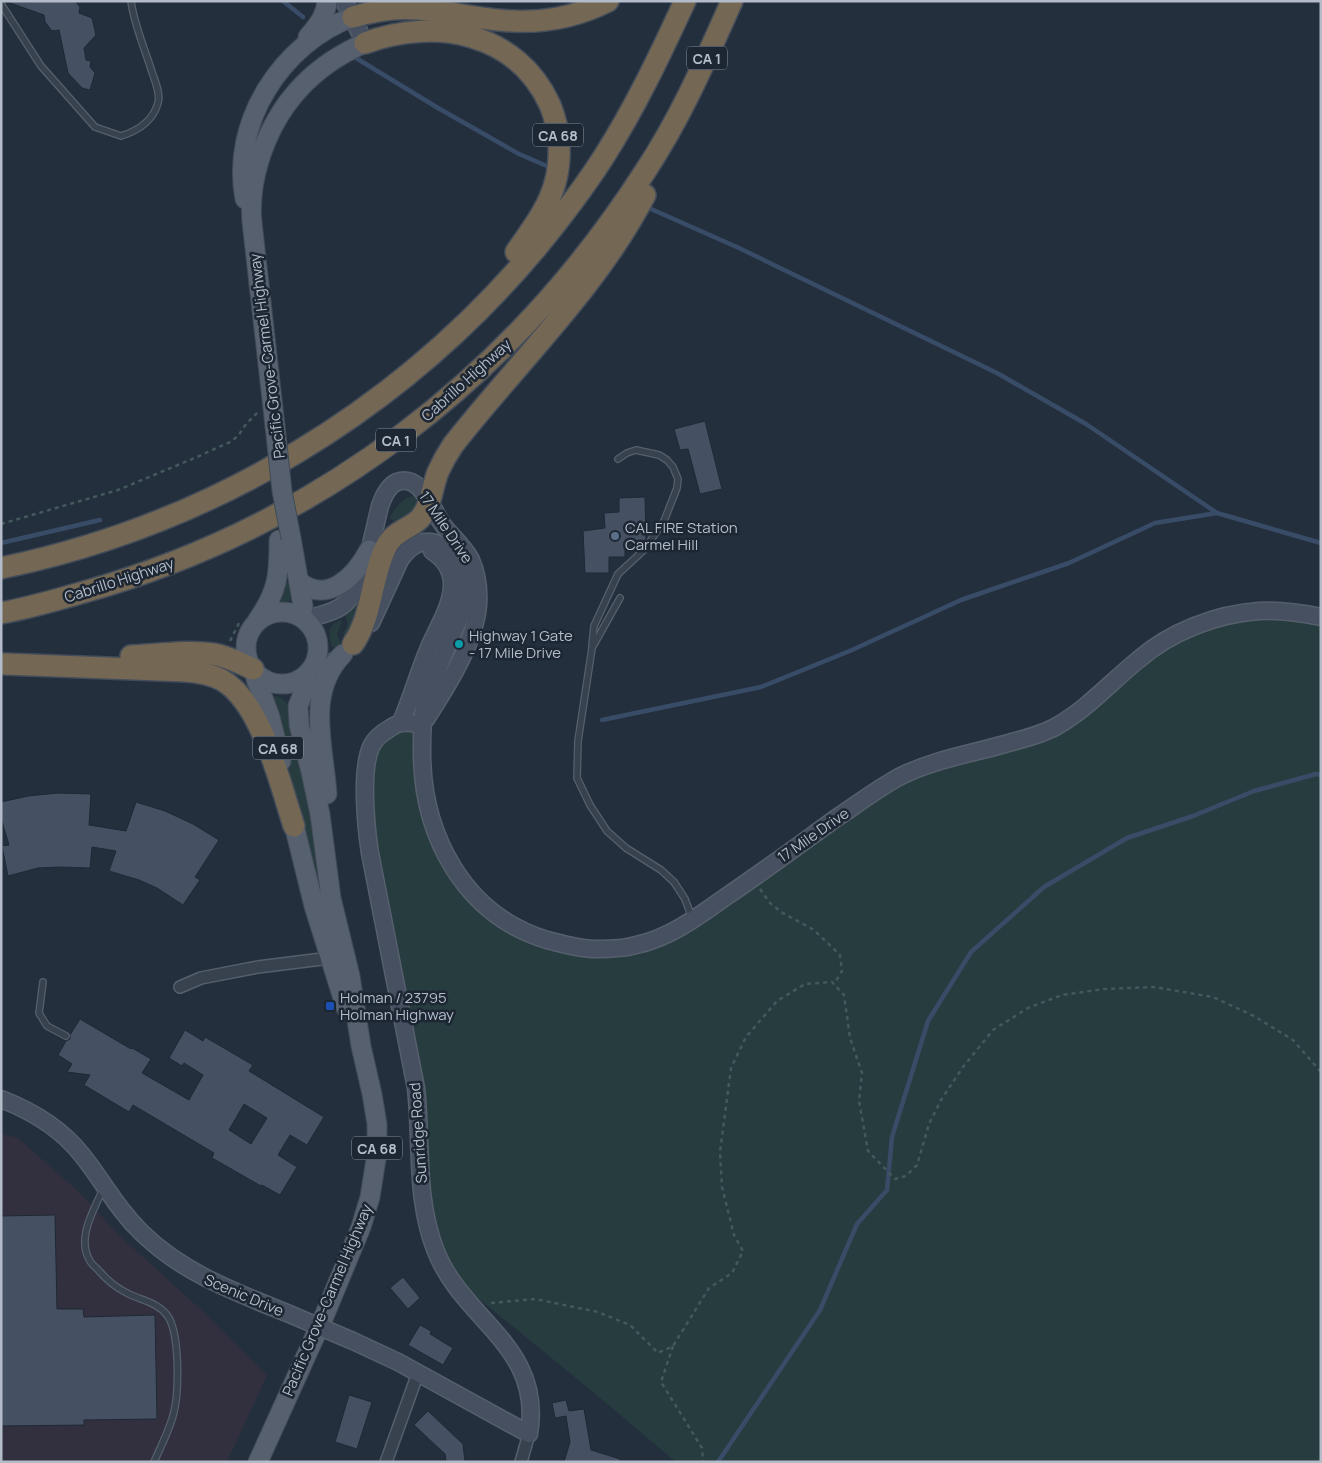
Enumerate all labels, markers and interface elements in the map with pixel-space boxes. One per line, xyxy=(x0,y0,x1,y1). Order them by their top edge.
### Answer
road number: CA 1 xyxy=(687,46,727,70)
road number: CA 68 xyxy=(533,124,583,146)
street label: Pacific Grove-Carmel Highway xyxy=(244,252,290,460)
street label: Cabrillo Highway xyxy=(417,334,516,426)
road number: CA 1 xyxy=(376,428,416,452)
street label: 17 Mile Drive xyxy=(414,487,478,567)
place label: CAL FIRE Station Carmel Hill xyxy=(625,517,738,555)
marker: CAL FIRE Station Carmel Hill xyxy=(609,530,621,542)
street label: Cabrillo Highway xyxy=(61,552,177,608)
place label: Highway 1 Gate - 17 Mile Drive xyxy=(469,625,573,663)
marker: Highway 1 Gate - 17 Mile Drive xyxy=(453,638,465,650)
road number: CA 68 xyxy=(253,736,303,760)
street label: 17 Mile Drive xyxy=(773,803,853,867)
place label: Holman / 23795 Holman Highway xyxy=(340,987,454,1025)
marker: Holman / 23795 Holman Highway xyxy=(324,1000,336,1012)
street label: Sunridge Road xyxy=(404,1082,432,1184)
road number: CA 68 xyxy=(352,1136,402,1160)
street label: Pacific Grove-Carmel Highway xyxy=(277,1201,377,1399)
street label: Scenic Drive xyxy=(201,1269,287,1321)

